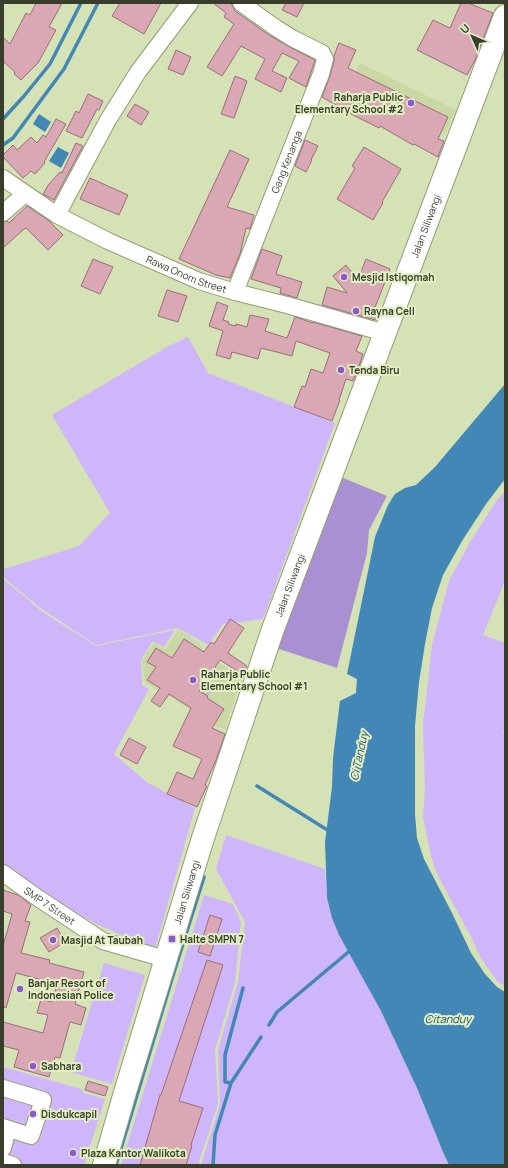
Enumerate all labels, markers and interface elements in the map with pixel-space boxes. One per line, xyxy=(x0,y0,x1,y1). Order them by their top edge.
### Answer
north arrow xyxy=(452,16,492,56)
text: U xyxy=(456,20,473,37)
place label: Raharja Public Elementary School #2 xyxy=(295,90,403,116)
marker: Raharja Public Elementary School #2 xyxy=(406,98,416,108)
street label: Gang Kenanga xyxy=(268,128,305,195)
street label: Jalan Siliwangi xyxy=(407,192,444,260)
street label: Rawa Onom Street xyxy=(144,252,229,296)
place label: Mesjid Istiqomah xyxy=(352,270,435,284)
marker: Mesjid Istiqomah xyxy=(339,272,349,282)
place label: Rayna Cell xyxy=(364,304,415,318)
marker: Rayna Cell xyxy=(351,306,361,316)
place label: Tenda Biru xyxy=(349,363,400,377)
marker: Tenda Biru xyxy=(336,365,346,375)
street label: Jalan Siliwangi xyxy=(271,552,308,619)
place label: Raharja Public Elementary School #1 xyxy=(201,667,308,693)
marker: Raharja Public Elementary School #1 xyxy=(188,675,198,685)
water label: Ci Tanduy xyxy=(346,728,371,782)
street label: Jalan Siliwangi xyxy=(170,858,203,926)
street label: SMP 7 Street xyxy=(21,883,78,928)
place label: Halte SMPN 7 xyxy=(180,932,244,946)
place label: Masjid At Taubah xyxy=(61,933,143,947)
marker: Halte SMPN 7 xyxy=(167,934,177,944)
marker: Masjid At Taubah xyxy=(48,935,58,945)
place label: Banjar Resort of Indonesian Police xyxy=(28,976,113,1002)
marker: Banjar Resort of Indonesian Police xyxy=(15,984,25,994)
water label: Citanduy xyxy=(425,1011,473,1026)
place label: Sabhara xyxy=(41,1059,81,1073)
marker: Sabhara xyxy=(28,1061,38,1071)
place label: Disdukcapil xyxy=(41,1107,97,1121)
marker: Disdukcapil xyxy=(28,1109,38,1119)
place label: Plaza Kantor Walikota xyxy=(81,1146,186,1160)
marker: Plaza Kantor Walikota xyxy=(68,1148,78,1158)

